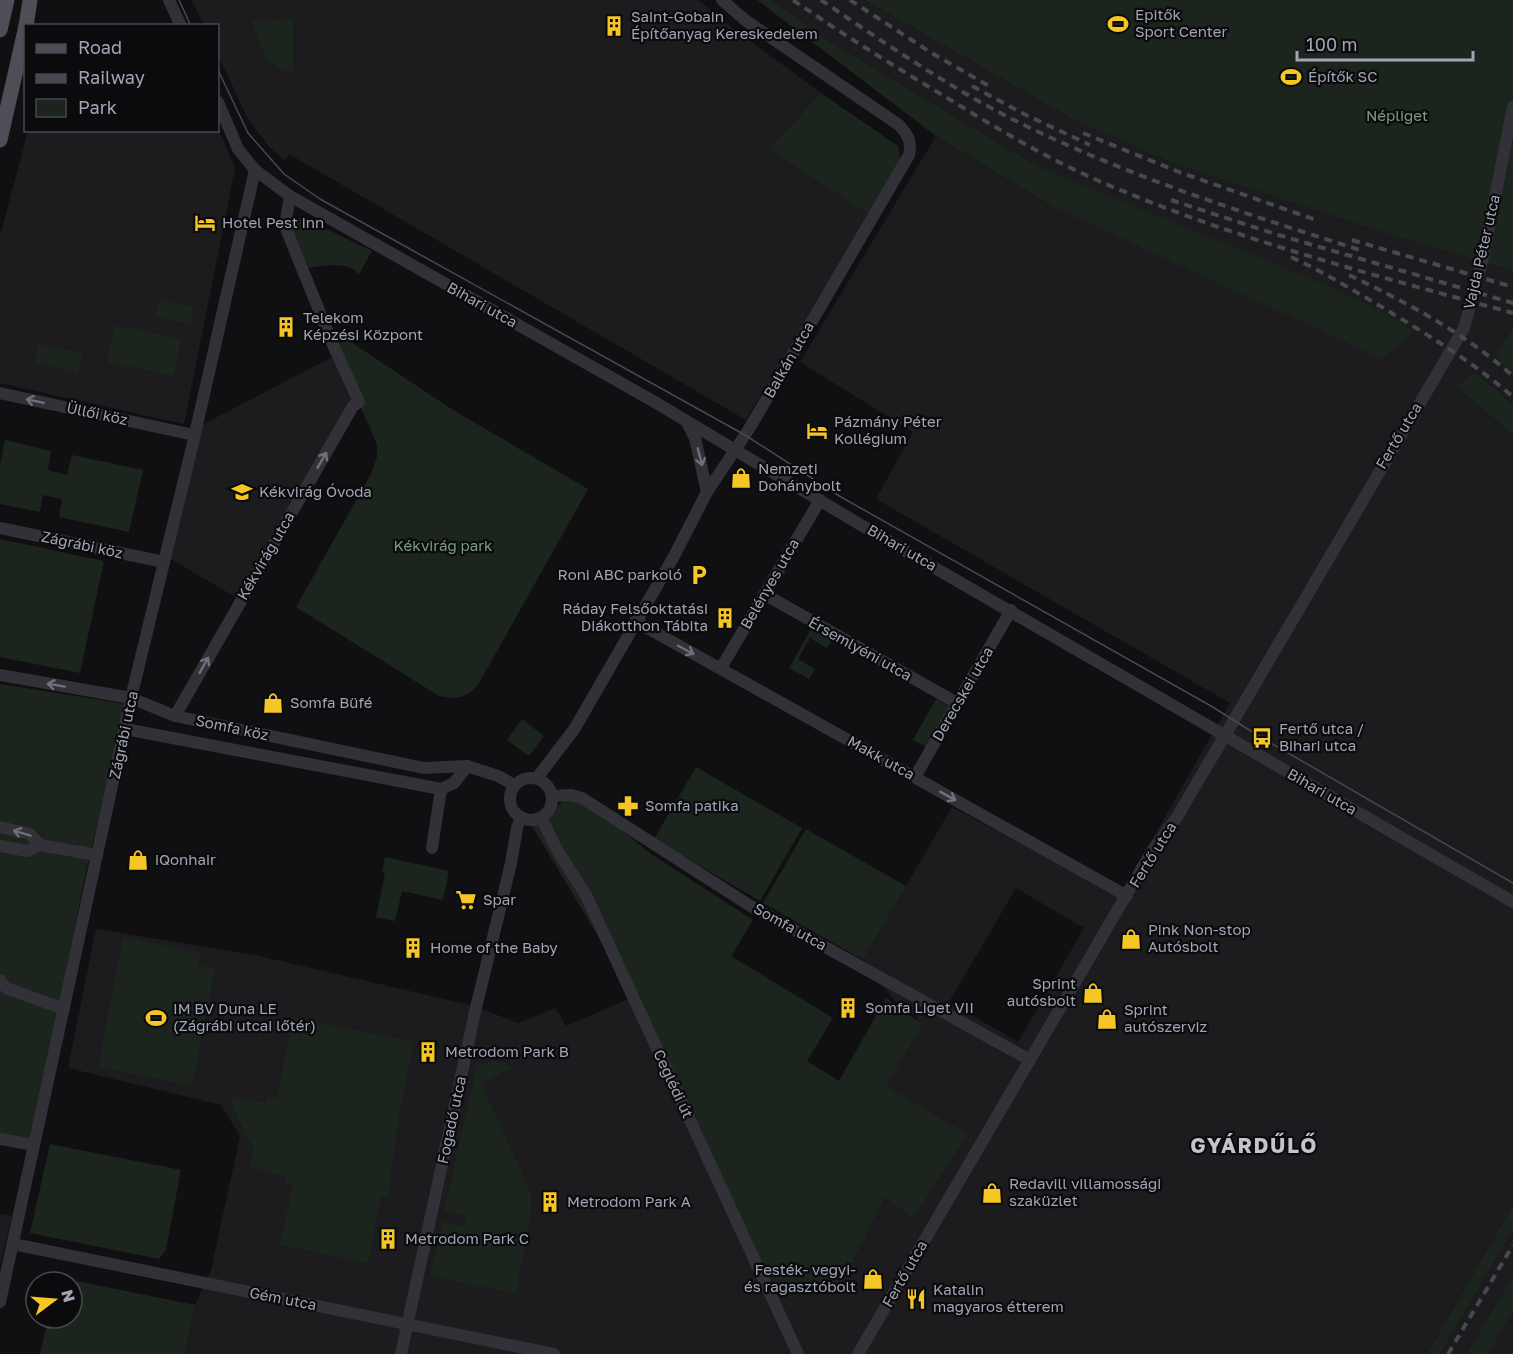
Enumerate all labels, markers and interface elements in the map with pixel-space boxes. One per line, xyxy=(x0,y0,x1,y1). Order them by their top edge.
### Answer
place label: Epitők Sport Center xyxy=(1135,5,1227,40)
place label: Saint-Gobain Építőanyag Kereskedelem xyxy=(631,7,818,42)
sports icon: Epitők Sport Center xyxy=(1106,12,1130,36)
building icon: Saint-Gobain Építőanyag Kereskedelem xyxy=(602,14,626,38)
legend xyxy=(24,24,219,132)
scale bar xyxy=(1297,24,1472,62)
text: 100 m xyxy=(1306,33,1357,55)
text: Road xyxy=(78,36,122,58)
sports icon: Építők SC xyxy=(1279,65,1303,89)
text: Railway xyxy=(78,66,145,88)
place label: Építők SC xyxy=(1308,67,1377,85)
text: Park xyxy=(78,96,117,118)
park label: Népliget xyxy=(1366,106,1428,124)
street label: Vajda Péter utca xyxy=(1459,193,1503,311)
hotel icon: Hotel Pest inn xyxy=(193,211,217,235)
place label: Hotel Pest inn xyxy=(222,213,324,231)
street label: Bihari utca xyxy=(444,278,521,331)
place label: Telekom Képzési Központ xyxy=(303,308,423,343)
building icon: Telekom Képzési Központ xyxy=(274,315,298,339)
street label: Balkán utca xyxy=(759,318,817,401)
one-way arrow xyxy=(25,395,45,406)
street label: Üllői köz xyxy=(65,398,130,428)
street label: Fertő utca xyxy=(1371,399,1425,472)
place label: Pázmány Péter Kollégium xyxy=(834,412,942,447)
hotel icon: Pázmány Péter Kollégium xyxy=(805,419,829,443)
one-way arrow xyxy=(695,447,706,466)
one-way arrow xyxy=(316,452,328,469)
place label: Nemzeti Dohánybolt xyxy=(758,459,841,494)
shop icon: Nemzeti Dohánybolt xyxy=(729,466,753,490)
school or university icon: Kékvirág Óvoda xyxy=(230,480,254,504)
place label: Kékvirág Óvoda xyxy=(259,482,372,500)
street label: Kékvirág utca xyxy=(233,508,298,603)
street label: Bihari utca xyxy=(865,520,940,574)
street label: Zágrábi köz xyxy=(40,527,125,561)
street label: Belényes utca xyxy=(736,535,802,632)
park label: Kékvirág park xyxy=(394,536,493,554)
parking icon: Roni ABC parkoló xyxy=(687,563,711,587)
place label: Roni ABC parkoló xyxy=(558,565,682,583)
place label: Ráday Felsőoktatási Diákotthon Tábita xyxy=(562,599,708,634)
building icon: Ráday Felsőoktatási Diákotthon Tábita xyxy=(713,606,737,630)
street label: Érsemlyéni utca xyxy=(806,612,915,684)
street label: Derecskei utca xyxy=(928,643,996,744)
one-way arrow xyxy=(677,644,694,656)
one-way arrow xyxy=(198,657,210,674)
one-way arrow xyxy=(47,679,66,690)
street label: Zágrábi utca xyxy=(105,689,141,780)
shop icon: Somfa Büfé xyxy=(261,691,285,715)
place label: Somfa Büfé xyxy=(290,693,373,711)
street label: Somfa köz xyxy=(194,711,271,744)
place label: Fertő utca / Bihari utca xyxy=(1279,719,1364,754)
bus stop icon: Fertő utca / Bihari utca xyxy=(1250,726,1274,750)
street label: Makk utca xyxy=(845,731,918,783)
street label: Bihari utca xyxy=(1285,764,1360,818)
one-way arrow xyxy=(939,790,956,802)
pharmacy icon: Somfa patika xyxy=(616,794,640,818)
place label: Somfa patika xyxy=(645,796,739,814)
street label: Fertő utca xyxy=(1125,818,1179,891)
one-way arrow xyxy=(13,827,32,838)
shop icon: iQonhair xyxy=(126,848,150,872)
place label: iQonhair xyxy=(155,850,216,868)
supermarket icon: Spar xyxy=(454,888,478,912)
place label: Spar xyxy=(483,890,516,908)
street label: Somfa utca xyxy=(751,899,830,954)
place label: Pink Non-stop Autósbolt xyxy=(1148,920,1251,955)
shop icon: Pink Non-stop Autósbolt xyxy=(1119,927,1143,951)
building icon: Home of the Baby xyxy=(401,936,425,960)
place label: Home of the Baby xyxy=(430,938,558,956)
place label: Sprint autósbolt xyxy=(1007,974,1076,1009)
shop icon: Sprint autósbolt xyxy=(1081,981,1105,1005)
building icon: Somfa Liget VII xyxy=(836,996,860,1020)
place label: Somfa Liget VII xyxy=(865,998,974,1016)
place label: IM BV Duna LE (Zágrábi utcai lőtér) xyxy=(173,999,316,1034)
place label: Sprint autószerviz xyxy=(1124,1000,1208,1035)
sports icon: IM BV Duna LE (Zágrábi utcai lőtér) xyxy=(144,1006,168,1030)
shop icon: Sprint autószerviz xyxy=(1095,1007,1119,1031)
building icon: Metrodom Park B xyxy=(416,1040,440,1064)
place label: Metrodom Park B xyxy=(445,1042,569,1060)
street label: Ceglédi út xyxy=(650,1046,698,1121)
street label: Fogadó utca xyxy=(433,1074,469,1165)
district label: GYÁRDŰLŐ xyxy=(1190,1132,1318,1158)
place label: Redavill villamossági szaküzlet xyxy=(1009,1174,1161,1209)
shop icon: Redavill villamossági szaküzlet xyxy=(980,1181,1004,1205)
building icon: Metrodom Park A xyxy=(538,1190,562,1214)
place label: Metrodom Park A xyxy=(567,1192,691,1210)
building icon: Metrodom Park C xyxy=(376,1227,400,1251)
place label: Metrodom Park C xyxy=(405,1229,529,1247)
street label: Fertő utca xyxy=(878,1237,930,1310)
place label: Festék- vegyi- és ragasztóbolt xyxy=(744,1260,856,1295)
shop icon: Festék- vegyi- és ragasztóbolt xyxy=(861,1267,885,1291)
north arrow xyxy=(24,1270,84,1330)
place label: Katalin magyaros étterem xyxy=(933,1280,1064,1315)
street label: Gém utca xyxy=(248,1283,318,1313)
text: N xyxy=(57,1287,80,1304)
restaurant icon: Katalin magyaros étterem xyxy=(904,1287,928,1311)

